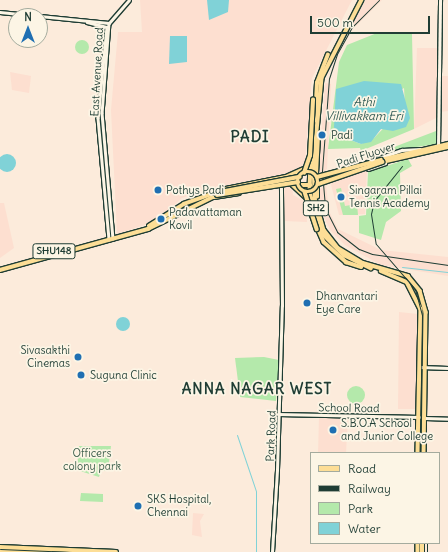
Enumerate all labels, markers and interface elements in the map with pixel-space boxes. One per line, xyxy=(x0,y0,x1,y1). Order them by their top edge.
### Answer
north arrow xyxy=(8,8,48,48)
scale bar xyxy=(312,8,432,34)
text: N xyxy=(24,10,32,24)
text: 500 m xyxy=(317,15,353,30)
street label: East Avenue Road xyxy=(88,27,106,117)
water label: Athi Villivakkam Eri xyxy=(325,95,403,123)
district label: PADI xyxy=(230,128,270,146)
place label: Padi xyxy=(331,128,353,142)
marker: Padi xyxy=(316,129,328,141)
street label: Padi Flyover xyxy=(335,139,397,171)
place label: Pothys Padi xyxy=(166,183,224,197)
place label: Singaram Pillai Tennis Academy xyxy=(349,184,430,210)
marker: Pothys Padi xyxy=(153,185,163,195)
marker: Singaram Pillai Tennis Academy xyxy=(336,192,346,202)
road number: SH2 xyxy=(302,200,330,216)
place label: Padavattaman Kovil xyxy=(169,206,242,232)
marker: Padavattaman Kovil xyxy=(156,214,166,224)
road number: SHU148 xyxy=(32,243,76,259)
place label: Dhanvantari Eye Care xyxy=(316,290,377,316)
marker: Dhanvantari Eye Care xyxy=(301,297,313,309)
place label: Sivasakthi Cinemas xyxy=(20,344,70,370)
marker: Sivasakthi Cinemas xyxy=(73,352,83,362)
place label: Suguna Clinic xyxy=(90,368,157,382)
marker: Suguna Clinic xyxy=(75,369,87,381)
district label: ANNA NAGAR WEST xyxy=(182,380,332,398)
street label: School Road xyxy=(318,401,380,415)
street label: Park Road xyxy=(264,410,278,462)
place label: S.B.O.A School and Junior College xyxy=(341,417,433,443)
marker: S.B.O.A School and Junior College xyxy=(328,425,338,435)
park label: Officers colony park xyxy=(63,447,121,473)
legend xyxy=(310,452,440,544)
text: Road xyxy=(348,461,376,476)
text: Railway xyxy=(348,481,391,496)
place label: SKS Hospital, Chennai xyxy=(147,493,211,519)
marker: SKS Hospital, Chennai xyxy=(132,500,144,512)
text: Park xyxy=(348,501,373,516)
text: Water xyxy=(348,521,381,536)

